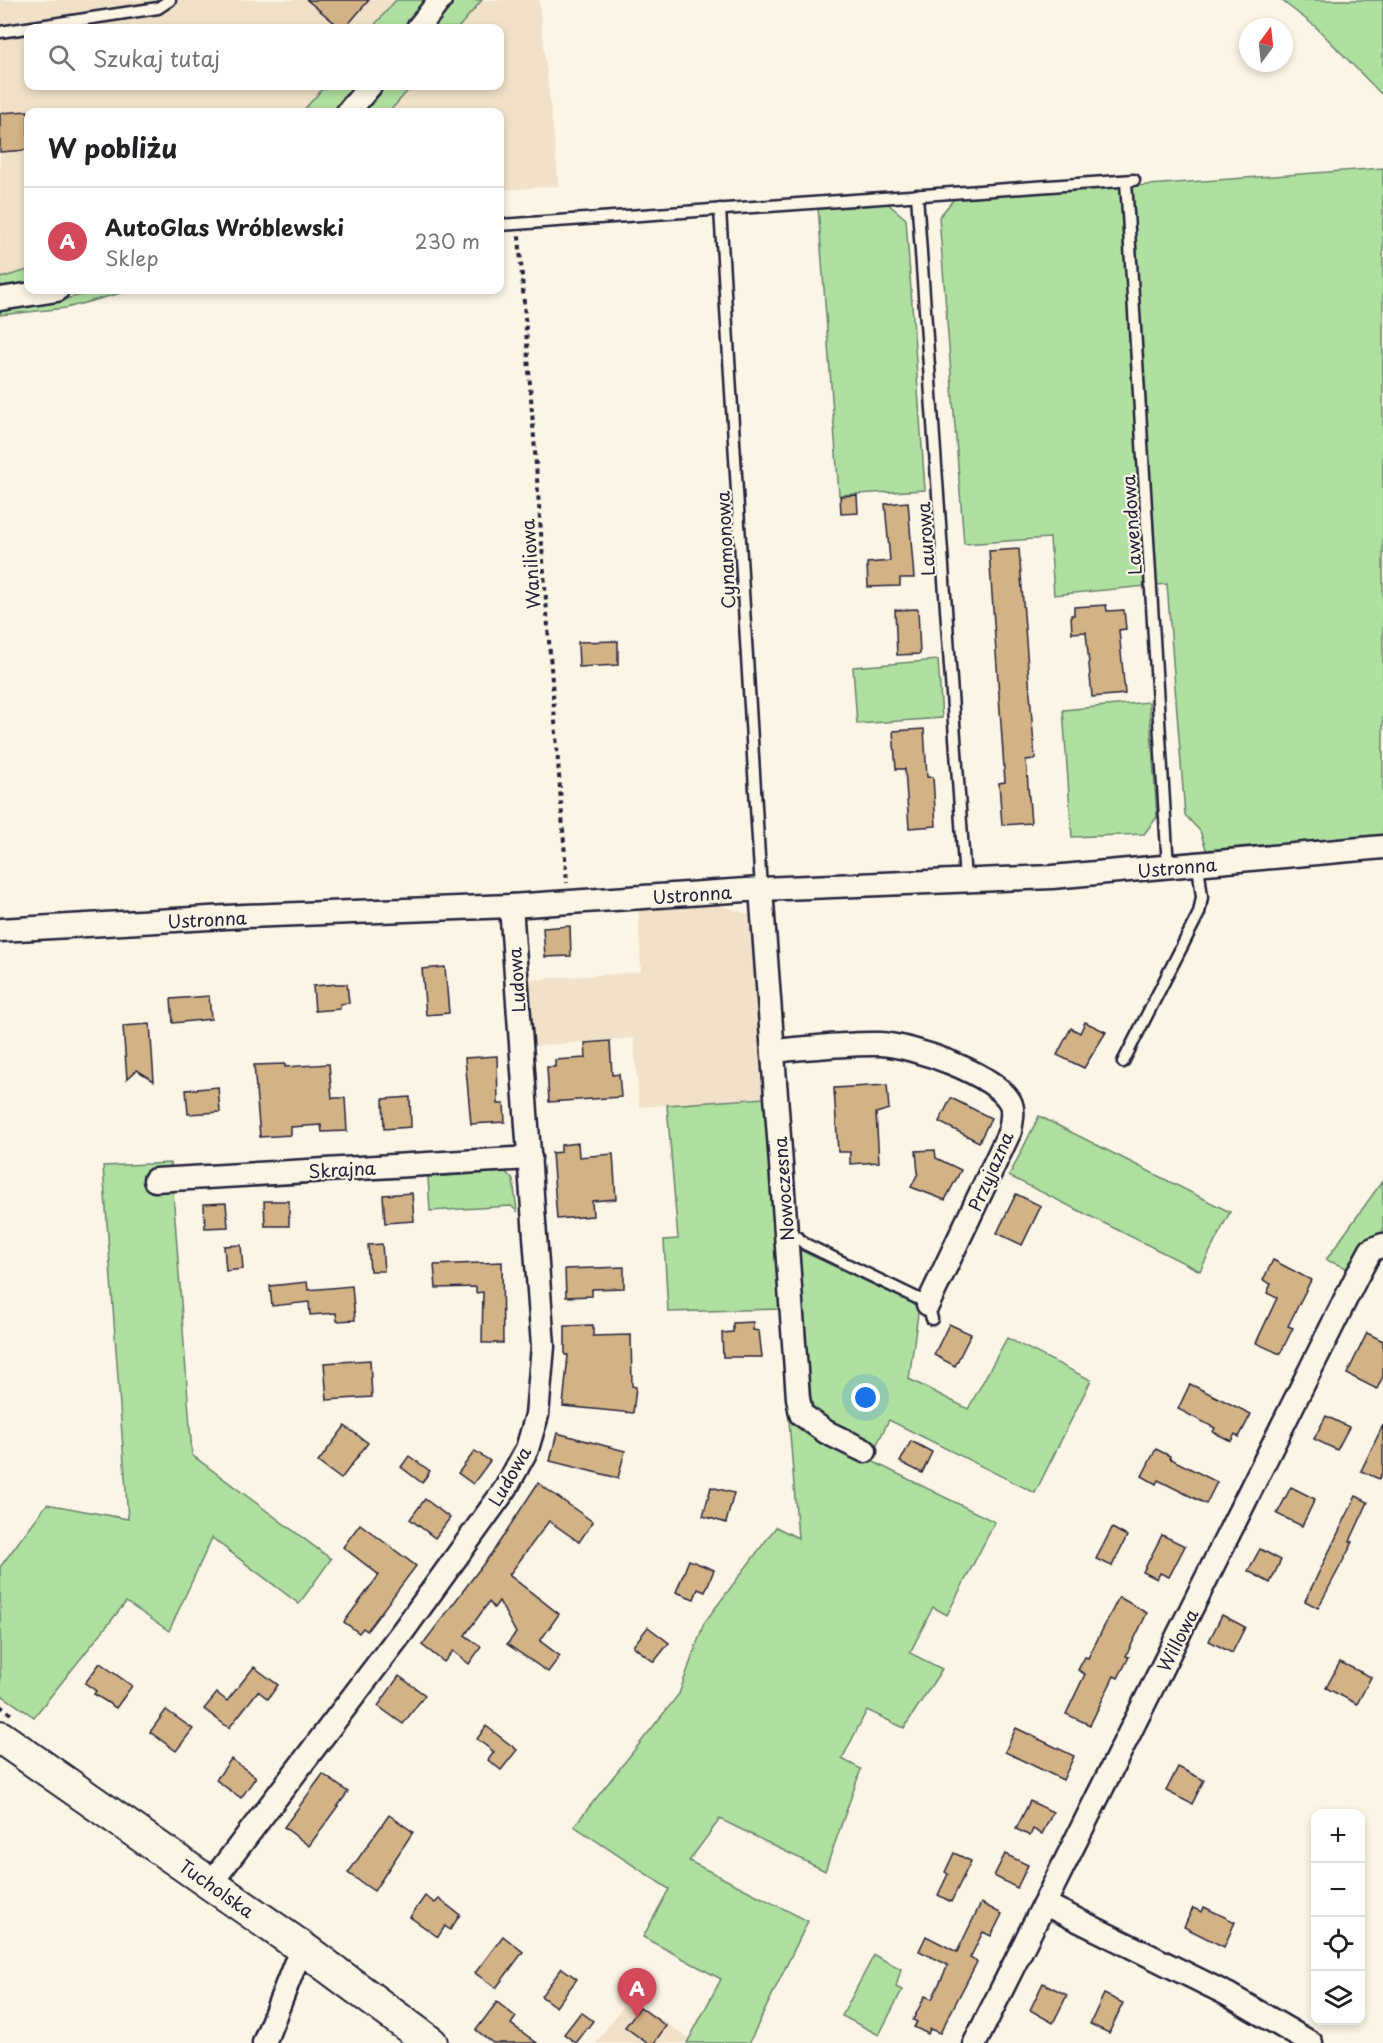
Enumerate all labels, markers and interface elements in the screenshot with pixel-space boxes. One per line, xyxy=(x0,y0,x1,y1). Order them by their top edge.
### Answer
north arrow xyxy=(1239,18,1293,72)
search box xyxy=(24,24,504,90)
icon: search xyxy=(45,41,78,74)
text: Szukaj tutaj xyxy=(93,41,220,74)
text: W pobliżu xyxy=(48,128,177,167)
text: AutoGlas Wróblewski xyxy=(105,210,344,243)
text: A xyxy=(60,226,75,256)
text: 230 m xyxy=(415,226,480,256)
text: Sklep xyxy=(105,243,159,273)
street label: Lawendowa xyxy=(1114,473,1148,576)
street label: Cynamonowa xyxy=(708,490,742,610)
street label: Laurowa xyxy=(909,500,941,577)
street label: Waniliowa xyxy=(513,517,547,610)
street label: Ustronna xyxy=(1136,850,1219,884)
street label: Ustronna xyxy=(651,878,733,910)
street label: Ustronna xyxy=(167,903,248,935)
street label: Ludowa xyxy=(500,946,532,1013)
street label: Przyjazna xyxy=(960,1127,1020,1215)
street label: Nowoczesna xyxy=(766,1135,800,1242)
street label: Skrajna xyxy=(308,1154,377,1184)
your location xyxy=(851,1383,880,1412)
street label: Ludowa xyxy=(481,1440,537,1511)
street label: Willowa xyxy=(1150,1603,1205,1676)
map controls xyxy=(1311,1809,1365,2025)
button: + xyxy=(1311,1809,1365,1863)
street label: Tucholska xyxy=(174,1852,261,1924)
button: − xyxy=(1311,1863,1365,1917)
button: locate xyxy=(1311,1917,1365,1971)
pin: A xyxy=(618,1968,656,2018)
button: layers xyxy=(1311,1971,1365,2025)

